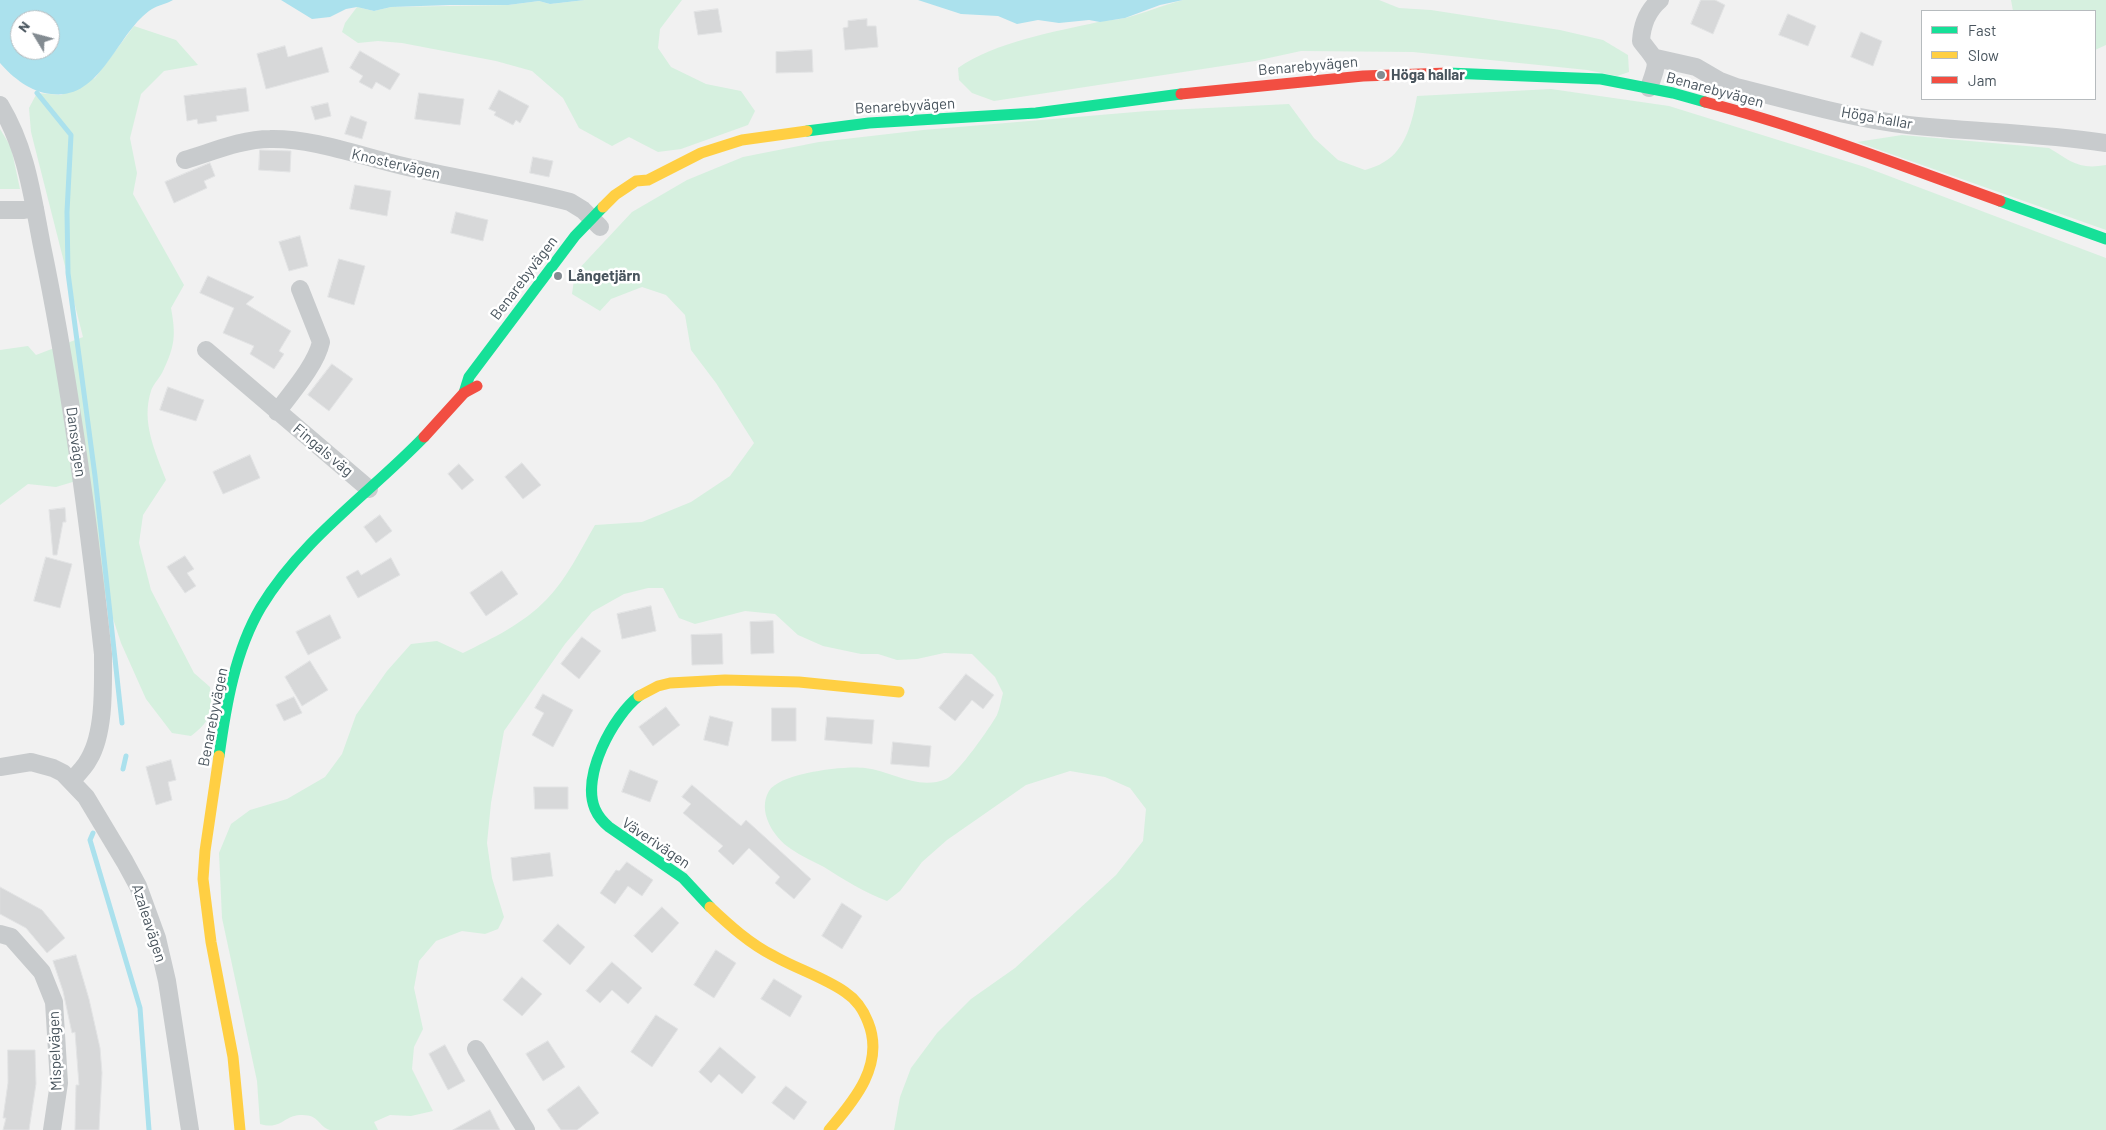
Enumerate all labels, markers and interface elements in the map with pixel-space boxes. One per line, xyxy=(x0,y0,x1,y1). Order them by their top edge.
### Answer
north arrow xyxy=(10,10,60,60)
legend xyxy=(1921,10,2096,100)
text: N xyxy=(14,17,33,35)
text: Fast xyxy=(1968,21,1996,39)
text: Slow xyxy=(1968,46,1999,64)
street label: Benarebyvägen xyxy=(1257,53,1359,79)
place label: Höga hallar xyxy=(1391,66,1465,84)
street label: Benarebyvägen xyxy=(1664,68,1766,112)
marker: Höga hallar xyxy=(1375,69,1387,81)
text: Jam xyxy=(1968,71,1997,89)
street label: Benarebyvägen xyxy=(854,94,956,118)
street label: Höga hallar xyxy=(1840,103,1914,133)
street label: Knostervägen xyxy=(350,145,442,183)
street label: Benarebyvägen xyxy=(487,233,561,323)
place label: Långetjärn xyxy=(568,267,640,285)
marker: Långetjärn xyxy=(552,270,564,282)
street label: Dansvägen xyxy=(62,406,90,478)
street label: Fingals väg xyxy=(289,420,357,480)
street label: Benarebyvägen xyxy=(195,666,231,768)
street label: Väverivägen xyxy=(618,814,694,872)
street label: Azaleavägen xyxy=(128,882,170,964)
street label: Mispelvägen xyxy=(45,1011,65,1091)

